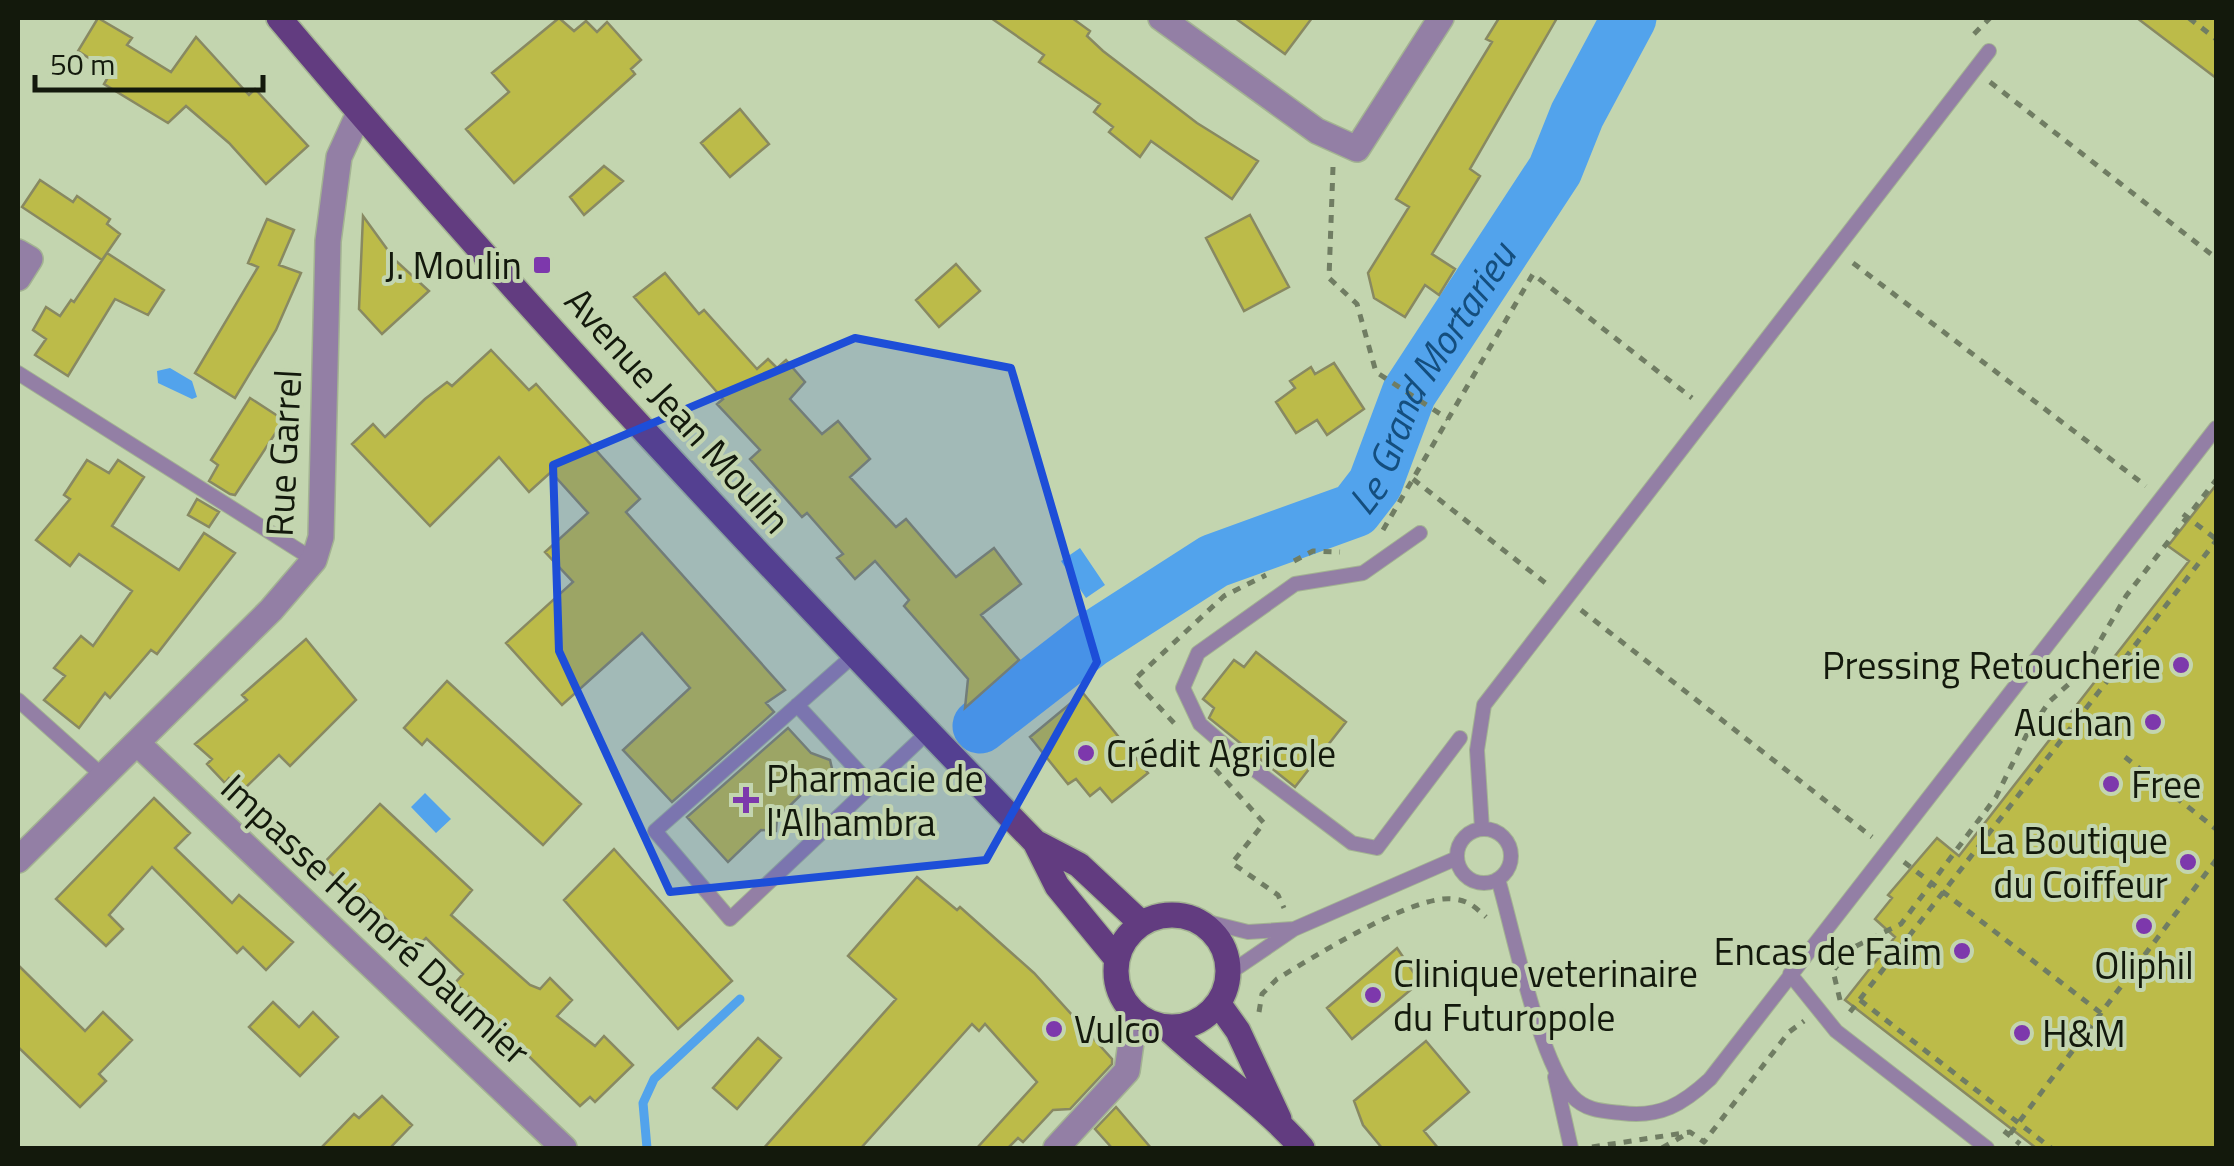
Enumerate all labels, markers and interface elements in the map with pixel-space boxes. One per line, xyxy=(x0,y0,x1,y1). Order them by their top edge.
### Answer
scale bar xyxy=(35,30,262,92)
text: 50 m xyxy=(50,41,115,87)
water label: Le Grand Mortarieu xyxy=(1332,228,1532,527)
place label: J. Moulin xyxy=(385,236,522,294)
marker: J. Moulin xyxy=(531,254,553,276)
street label: Avenue Jean Moulin xyxy=(551,274,805,546)
street label: Rue Garrel xyxy=(250,368,316,538)
place label: Pressing Retoucherie xyxy=(1822,636,2161,694)
marker: Pressing Retoucherie xyxy=(2170,654,2192,676)
place label: Auchan xyxy=(2014,693,2133,751)
marker: Auchan xyxy=(2142,711,2164,733)
place label: Crédit Agricole xyxy=(1106,724,1336,782)
marker: Crédit Agricole xyxy=(1075,742,1097,764)
place label: Pharmacie de l'Alhambra xyxy=(766,749,984,851)
place label: Free xyxy=(2131,755,2201,813)
street label: Impasse Honoré Daumier xyxy=(208,759,544,1079)
marker: Free xyxy=(2100,773,2122,795)
marker: Pharmacie de l'Alhambra xyxy=(735,789,757,811)
place label: La Boutique du Coiffeur xyxy=(1978,811,2168,913)
marker: La Boutique du Coiffeur xyxy=(2177,851,2199,873)
marker: Oliphil xyxy=(2133,915,2155,937)
place label: Encas de Faim xyxy=(1713,922,1942,980)
place label: Oliphil xyxy=(2094,936,2194,994)
marker: Encas de Faim xyxy=(1951,940,1973,962)
place label: Clinique veterinaire du Futuropole xyxy=(1393,944,1698,1046)
marker: Clinique veterinaire du Futuropole xyxy=(1362,984,1384,1006)
place label: Vulco xyxy=(1074,1000,1161,1058)
place label: H&M xyxy=(2042,1004,2126,1062)
marker: Vulco xyxy=(1043,1018,1065,1040)
marker: H&M xyxy=(2011,1022,2033,1044)

